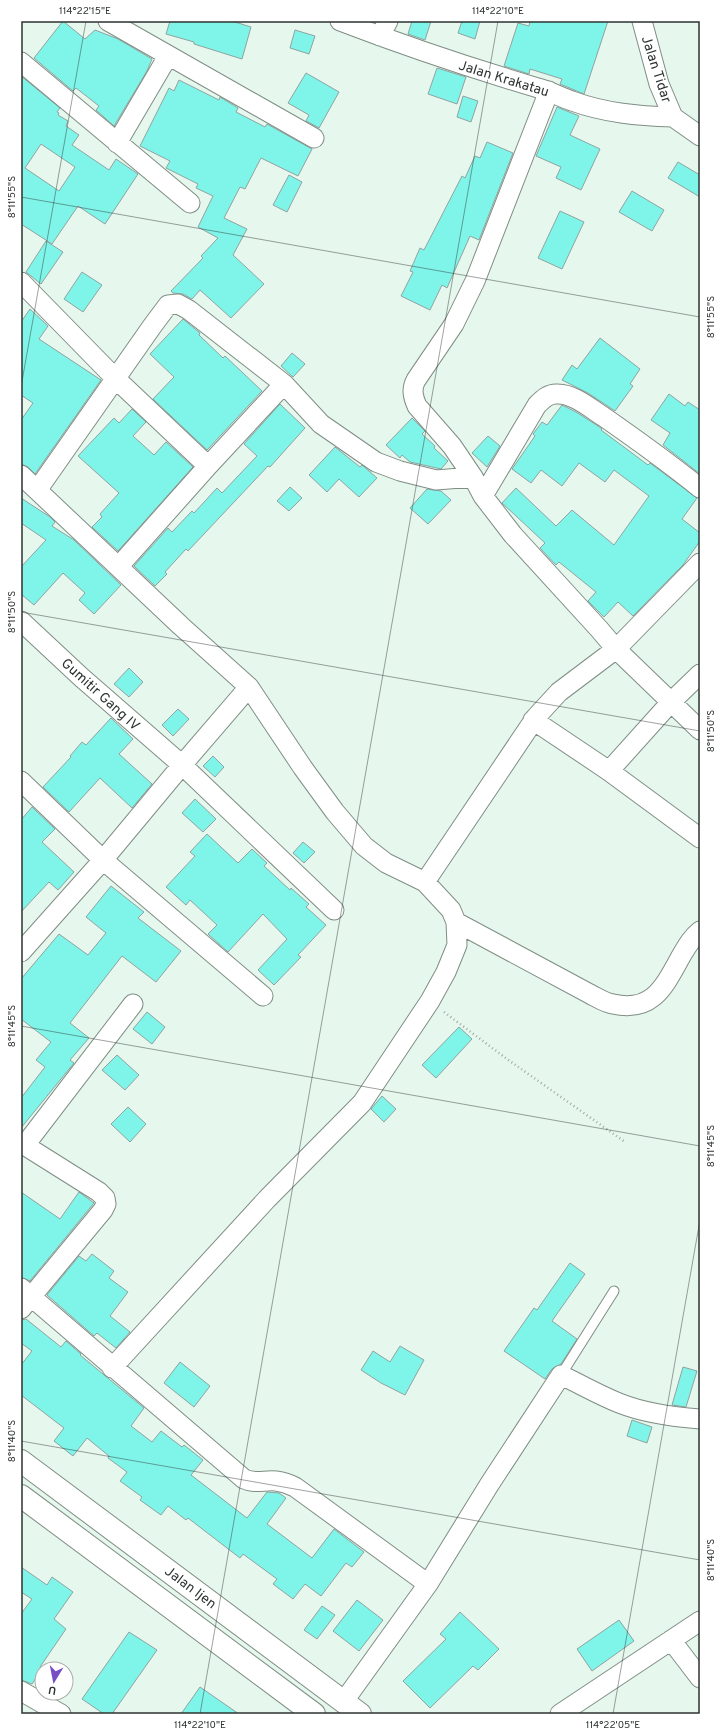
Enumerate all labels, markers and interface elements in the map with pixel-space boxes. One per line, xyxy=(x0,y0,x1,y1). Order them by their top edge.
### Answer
text: 114°22'15"E xyxy=(59,5,111,18)
text: 114°22'10"E xyxy=(472,5,524,18)
street label: Jalan Tidar xyxy=(637,34,675,106)
street label: Jalan Krakatau xyxy=(456,58,551,101)
text: 8°11'55"S xyxy=(6,176,19,218)
text: 8°11'55"S xyxy=(705,296,718,338)
text: 8°11'50"S xyxy=(6,591,19,633)
street label: Gumitir Gang IV xyxy=(57,655,143,735)
text: 8°11'50"S xyxy=(705,710,718,752)
text: 8°11'45"S xyxy=(6,1005,19,1047)
text: 8°11'45"S xyxy=(705,1125,718,1167)
text: 8°11'40"S xyxy=(6,1420,19,1462)
text: 8°11'40"S xyxy=(705,1539,718,1581)
street label: Jalan Ijen xyxy=(161,1563,219,1613)
north arrow xyxy=(34,1661,74,1701)
text: U xyxy=(47,1682,58,1697)
text: 114°22'10"E xyxy=(174,1719,226,1732)
text: 114°22'05"E xyxy=(586,1719,640,1732)

